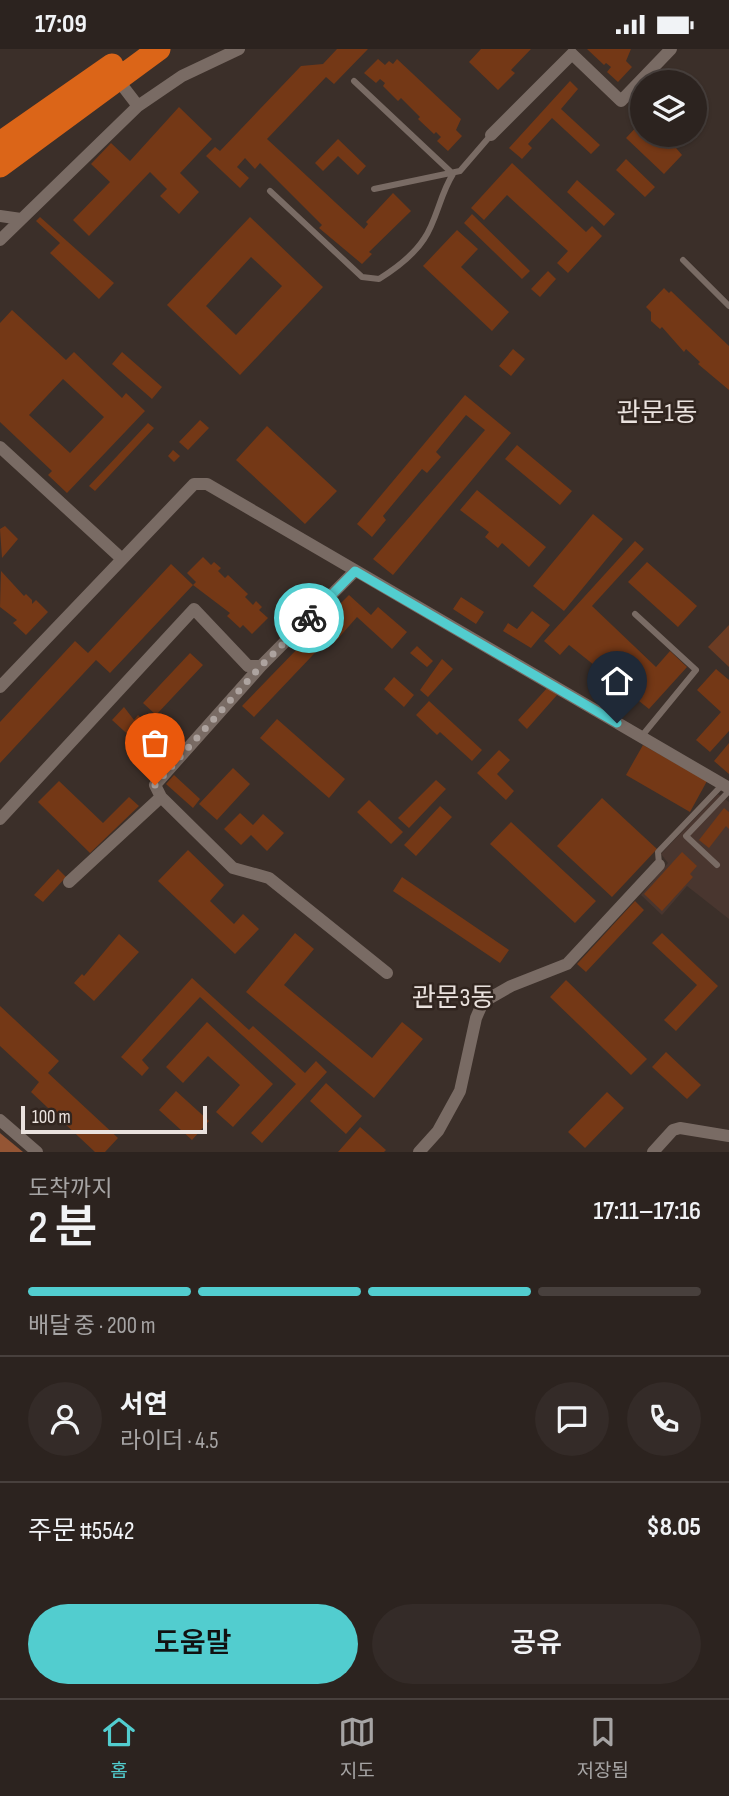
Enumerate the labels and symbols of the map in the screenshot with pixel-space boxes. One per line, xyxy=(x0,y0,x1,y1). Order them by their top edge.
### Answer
district label: 관문1동 xyxy=(617,398,697,429)
courier xyxy=(274,583,344,653)
pin xyxy=(587,651,647,723)
pin xyxy=(125,713,185,785)
district label: 관문3동 xyxy=(412,983,494,1014)
scale bar xyxy=(21,1103,206,1135)

